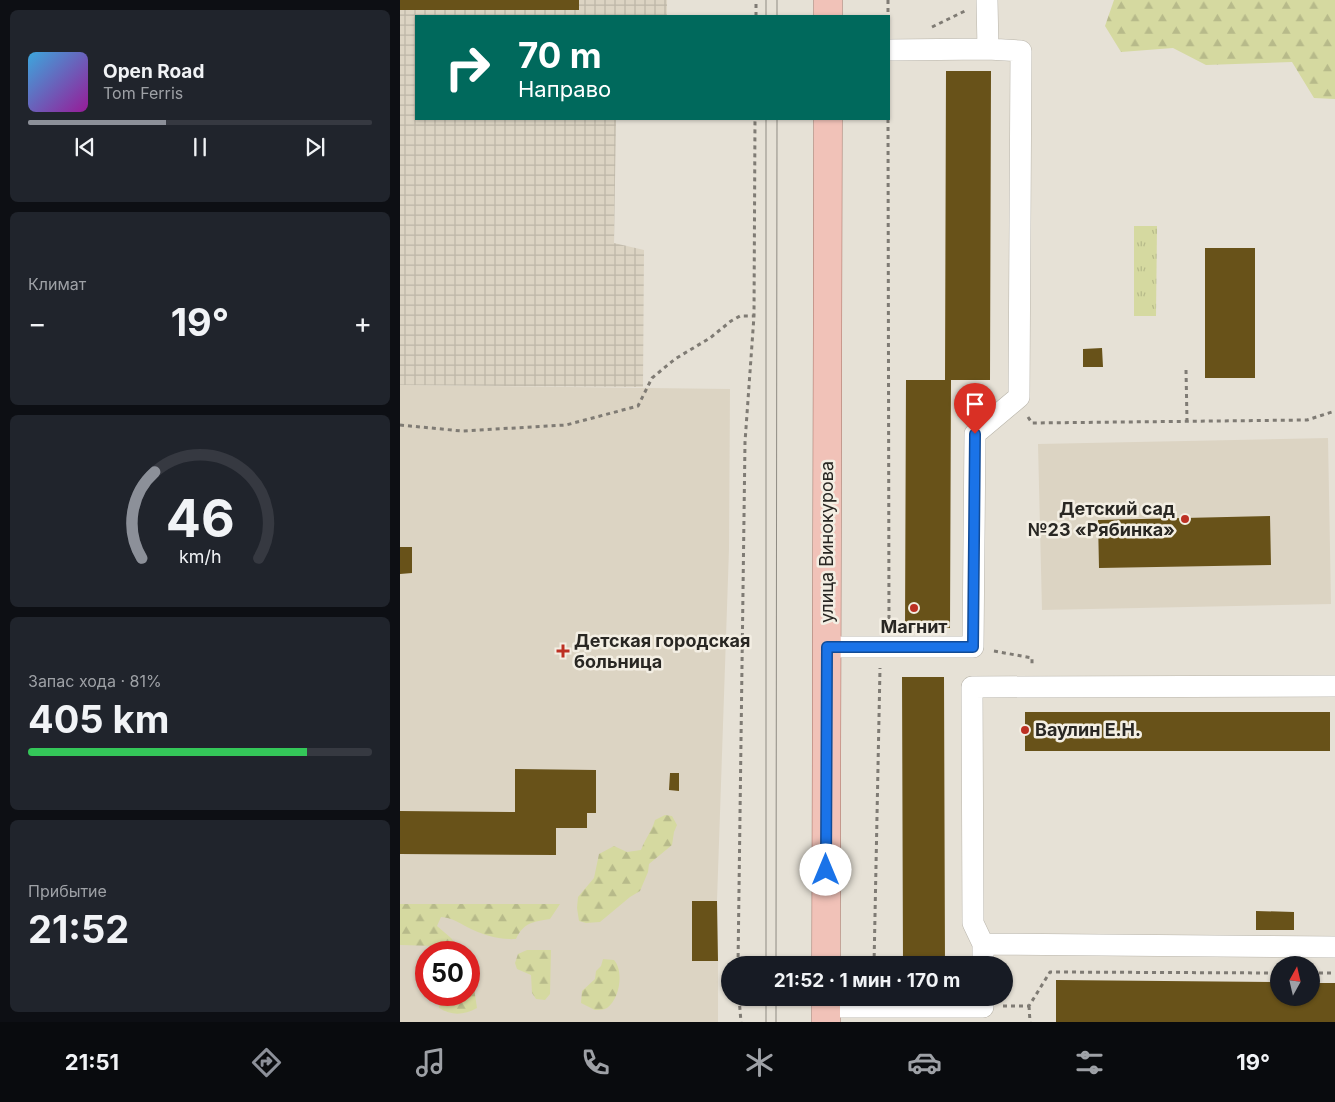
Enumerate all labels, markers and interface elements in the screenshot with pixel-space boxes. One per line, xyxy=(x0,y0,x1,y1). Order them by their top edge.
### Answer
text: 70 m xyxy=(518,34,602,76)
icon: right xyxy=(435,35,500,100)
text: Open Road xyxy=(103,60,204,83)
text: Направо xyxy=(518,76,611,102)
text: Tom Ferris xyxy=(103,83,183,103)
icon: previous xyxy=(71,133,99,161)
icon: pause xyxy=(186,133,214,161)
icon: next xyxy=(301,133,329,161)
text: Климат xyxy=(28,274,86,294)
text: 19° xyxy=(171,299,229,345)
text: − xyxy=(28,306,47,340)
text: + xyxy=(353,306,372,340)
pin xyxy=(954,383,996,434)
icon: arrive xyxy=(961,390,989,418)
street label: улица Винокурова xyxy=(816,461,837,623)
text: 46 xyxy=(166,487,234,550)
place label: Детский сад №23 «Рябинка» xyxy=(1028,498,1175,540)
marker: Детский сад №23 «Рябинка» xyxy=(1179,513,1191,525)
text: km/h xyxy=(179,546,221,567)
marker: Магнит xyxy=(908,602,920,614)
place label: Магнит xyxy=(880,616,948,637)
place label: Детская городская больница xyxy=(574,630,750,672)
marker: Детская городская больница xyxy=(556,644,570,658)
text: Запас хода · 81% xyxy=(28,671,162,691)
text: 405 km xyxy=(28,696,169,742)
place label: Ваулин Е.Н. xyxy=(1035,719,1141,740)
marker: Ваулин Е.Н. xyxy=(1019,724,1031,736)
position arrow xyxy=(799,843,851,895)
text: Прибытие xyxy=(28,881,107,901)
text: 21:52 xyxy=(28,906,129,952)
speed limit sign: 50 xyxy=(415,941,480,1006)
north arrow xyxy=(1270,956,1320,1006)
map controls xyxy=(1270,956,1320,1006)
text: 21:52 · 1 мин · 170 m xyxy=(774,969,960,992)
icon: directions xyxy=(249,1045,284,1080)
icon: music xyxy=(413,1045,448,1080)
icon: phone xyxy=(578,1045,613,1080)
icon: climate xyxy=(742,1045,777,1080)
icon: car xyxy=(907,1045,942,1080)
icon: filters xyxy=(1072,1045,1107,1080)
text: 21:51 xyxy=(65,1049,119,1075)
text: 19° xyxy=(1236,1049,1270,1075)

